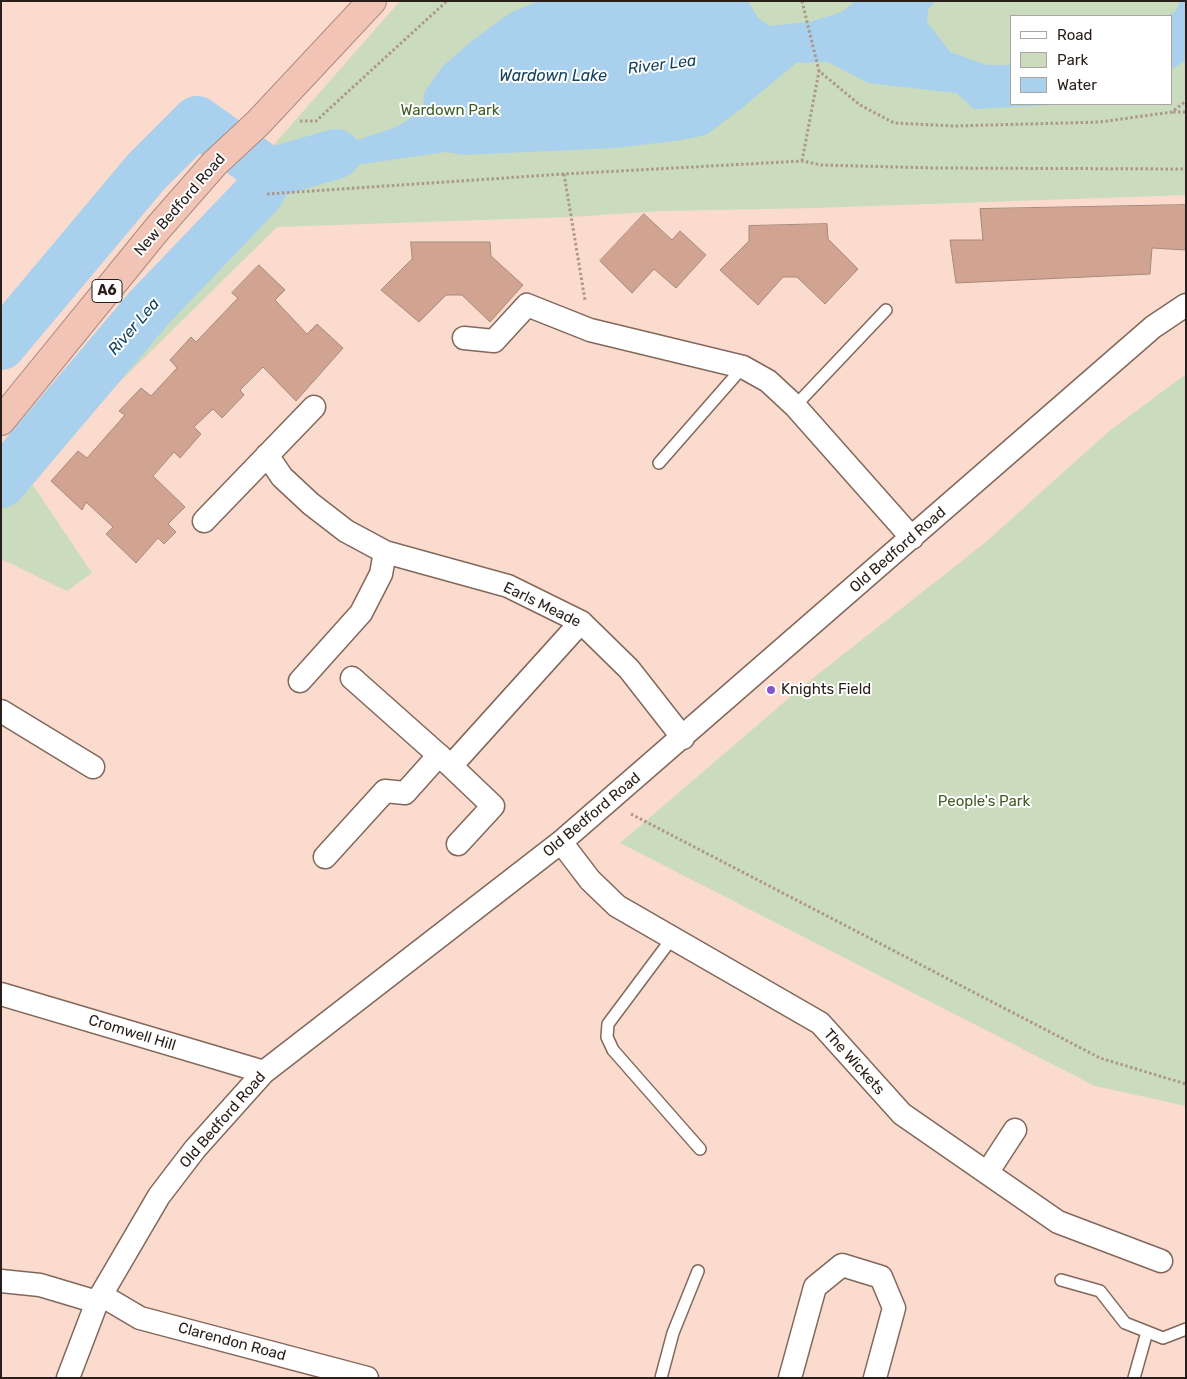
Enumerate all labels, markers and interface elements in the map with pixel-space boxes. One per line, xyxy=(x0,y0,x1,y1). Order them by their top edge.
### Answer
legend xyxy=(1010,15,1172,105)
text: Road xyxy=(1057,26,1093,44)
water label: River Lea xyxy=(627,51,697,79)
text: Park xyxy=(1057,51,1088,69)
water label: Wardown Lake xyxy=(499,66,607,86)
text: Water xyxy=(1057,76,1097,94)
park label: Wardown Park xyxy=(401,102,499,120)
street label: New Bedford Road xyxy=(131,150,229,260)
road number: A6 xyxy=(92,280,122,302)
water label: River Lea xyxy=(104,295,164,359)
street label: Old Bedford Road xyxy=(846,503,950,597)
street label: Earls Meade xyxy=(500,579,584,631)
place label: Knights Field xyxy=(781,681,871,699)
marker: Knights Field xyxy=(765,684,777,696)
street label: Old Bedford Road xyxy=(540,769,644,861)
park label: People's Park xyxy=(938,793,1030,811)
street label: Cromwell Hill xyxy=(86,1011,178,1055)
street label: The Wickets xyxy=(820,1025,888,1099)
street label: Old Bedford Road xyxy=(176,1068,270,1172)
street label: Clarendon Road xyxy=(176,1319,288,1365)

